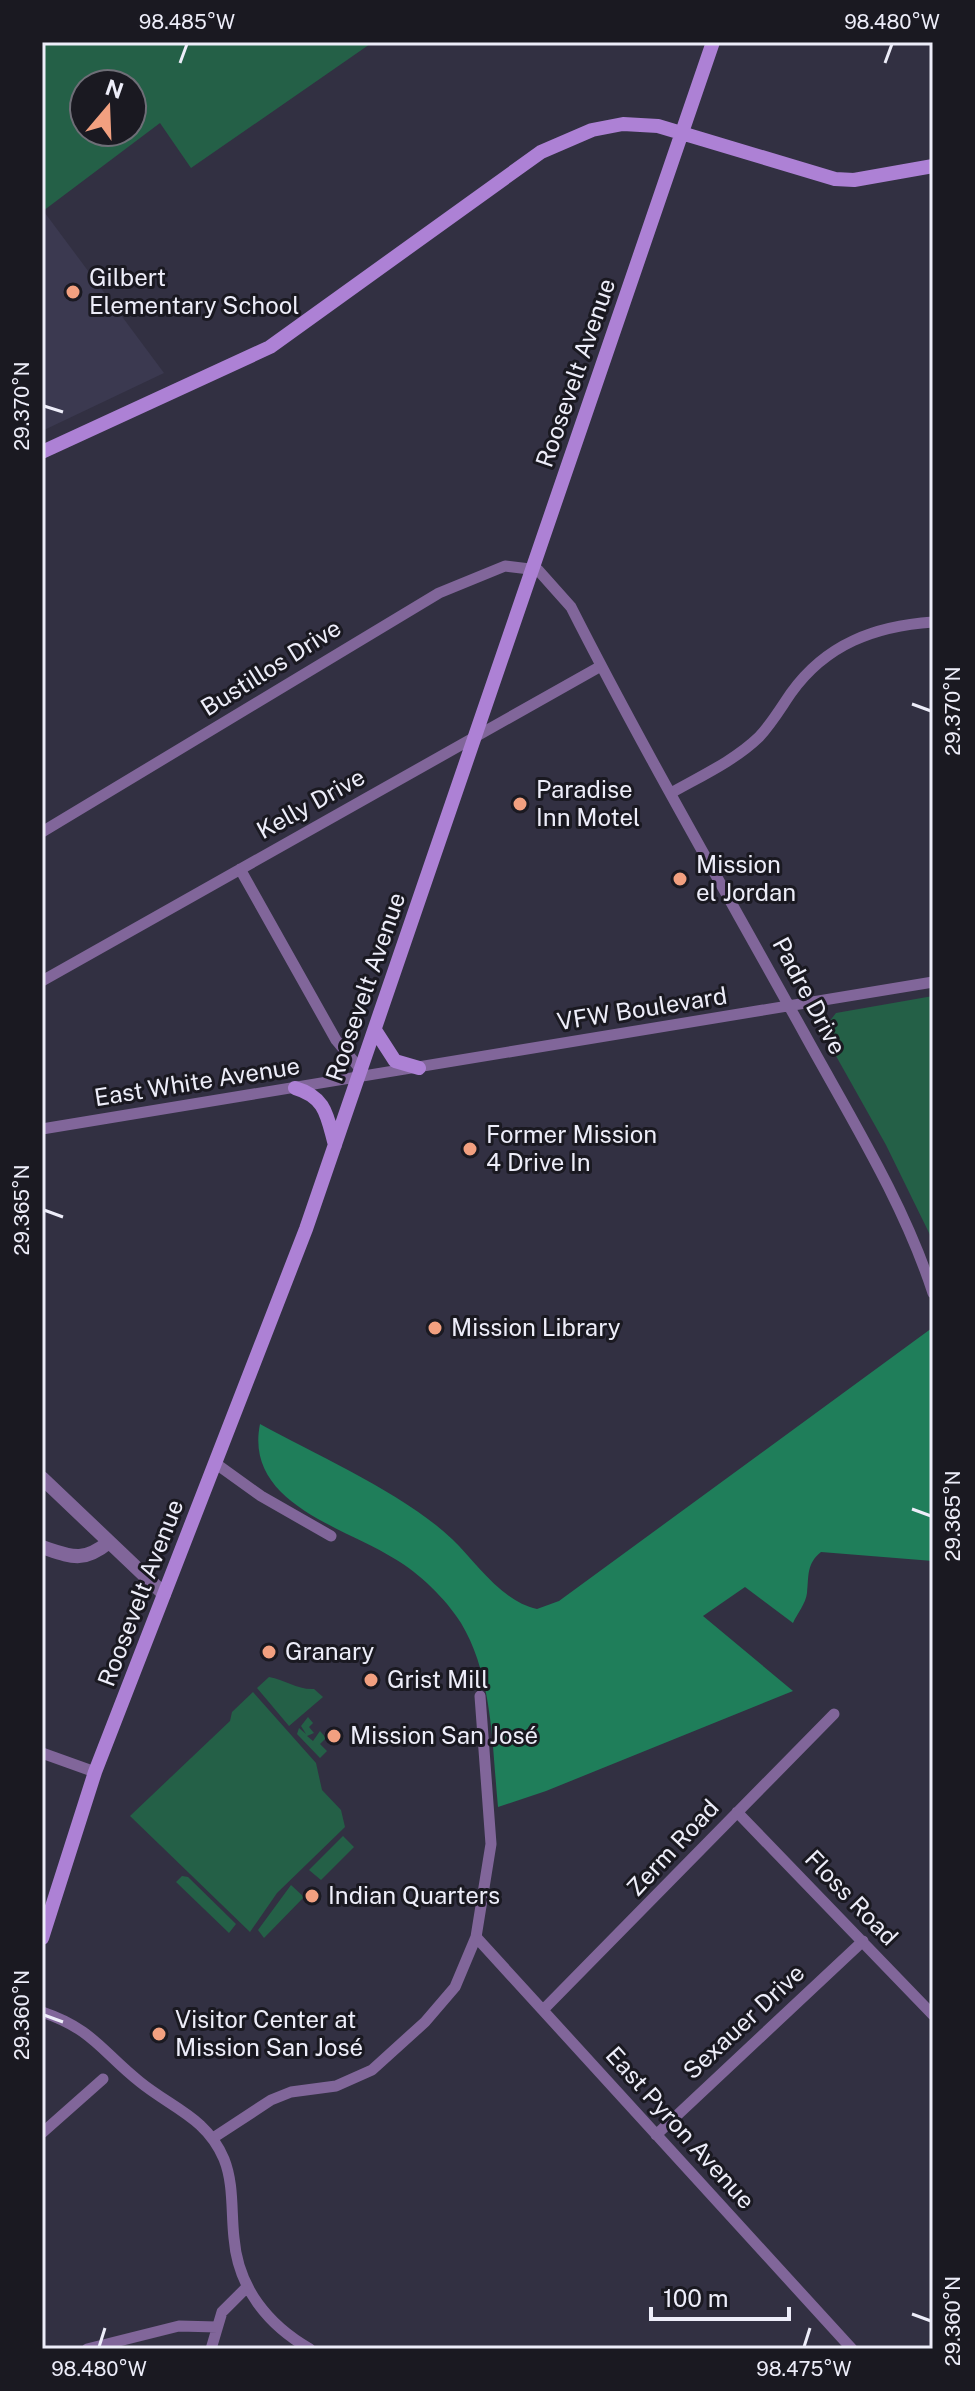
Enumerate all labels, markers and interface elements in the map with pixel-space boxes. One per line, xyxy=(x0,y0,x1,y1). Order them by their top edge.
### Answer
text: 98.485°W xyxy=(139,10,235,34)
text: 98.480°W xyxy=(844,10,940,34)
north arrow xyxy=(68,68,148,148)
text: N xyxy=(102,74,127,104)
place label: Gilbert Elementary School xyxy=(89,263,300,319)
street label: Roosevelt Avenue xyxy=(530,275,620,471)
marker: Gilbert Elementary School xyxy=(64,283,82,301)
text: 29.370°N xyxy=(10,361,34,451)
street label: Bustillos Drive xyxy=(195,613,346,721)
text: 29.370°N xyxy=(941,666,965,756)
street label: Kelly Drive xyxy=(252,762,369,844)
place label: Paradise Inn Motel xyxy=(536,775,640,831)
marker: Paradise Inn Motel xyxy=(511,795,529,813)
place label: Mission el Jordan xyxy=(696,850,796,906)
marker: Mission el Jordan xyxy=(671,870,689,888)
street label: Roosevelt Avenue xyxy=(320,889,410,1085)
street label: Padre Drive xyxy=(767,932,852,1059)
street label: VFW Boulevard xyxy=(555,981,729,1035)
street label: East White Avenue xyxy=(92,1051,302,1111)
place label: Former Mission 4 Drive In xyxy=(486,1120,657,1176)
marker: Former Mission 4 Drive In xyxy=(461,1140,479,1158)
text: 29.365°N xyxy=(10,1165,34,1255)
place label: Mission Library xyxy=(451,1313,621,1341)
marker: Mission Library xyxy=(426,1319,444,1337)
text: 29.365°N xyxy=(941,1471,965,1561)
street label: Roosevelt Avenue xyxy=(92,1495,189,1690)
place label: Granary xyxy=(285,1637,375,1665)
marker: Granary xyxy=(260,1643,278,1661)
place label: Grist Mill xyxy=(387,1665,489,1693)
marker: Grist Mill xyxy=(362,1671,380,1689)
place label: Mission San José xyxy=(350,1721,538,1749)
marker: Mission San José xyxy=(325,1727,343,1745)
street label: Zerm Road xyxy=(621,1793,724,1901)
street label: Floss Road xyxy=(800,1844,904,1951)
place label: Indian Quarters xyxy=(328,1881,500,1909)
marker: Indian Quarters xyxy=(303,1887,321,1905)
street label: Sexauer Drive xyxy=(677,1958,810,2084)
text: 29.360°N xyxy=(10,1970,34,2060)
place label: Visitor Center at Mission San José xyxy=(175,2005,363,2061)
marker: Visitor Center at Mission San José xyxy=(150,2025,168,2043)
street label: East Pyron Avenue xyxy=(601,2041,761,2214)
scale bar xyxy=(651,2271,789,2321)
text: 29.360°N xyxy=(941,2276,965,2366)
text: 100 m xyxy=(663,2284,729,2312)
text: 98.480°W xyxy=(51,2357,147,2381)
text: 98.475°W xyxy=(756,2357,852,2381)

